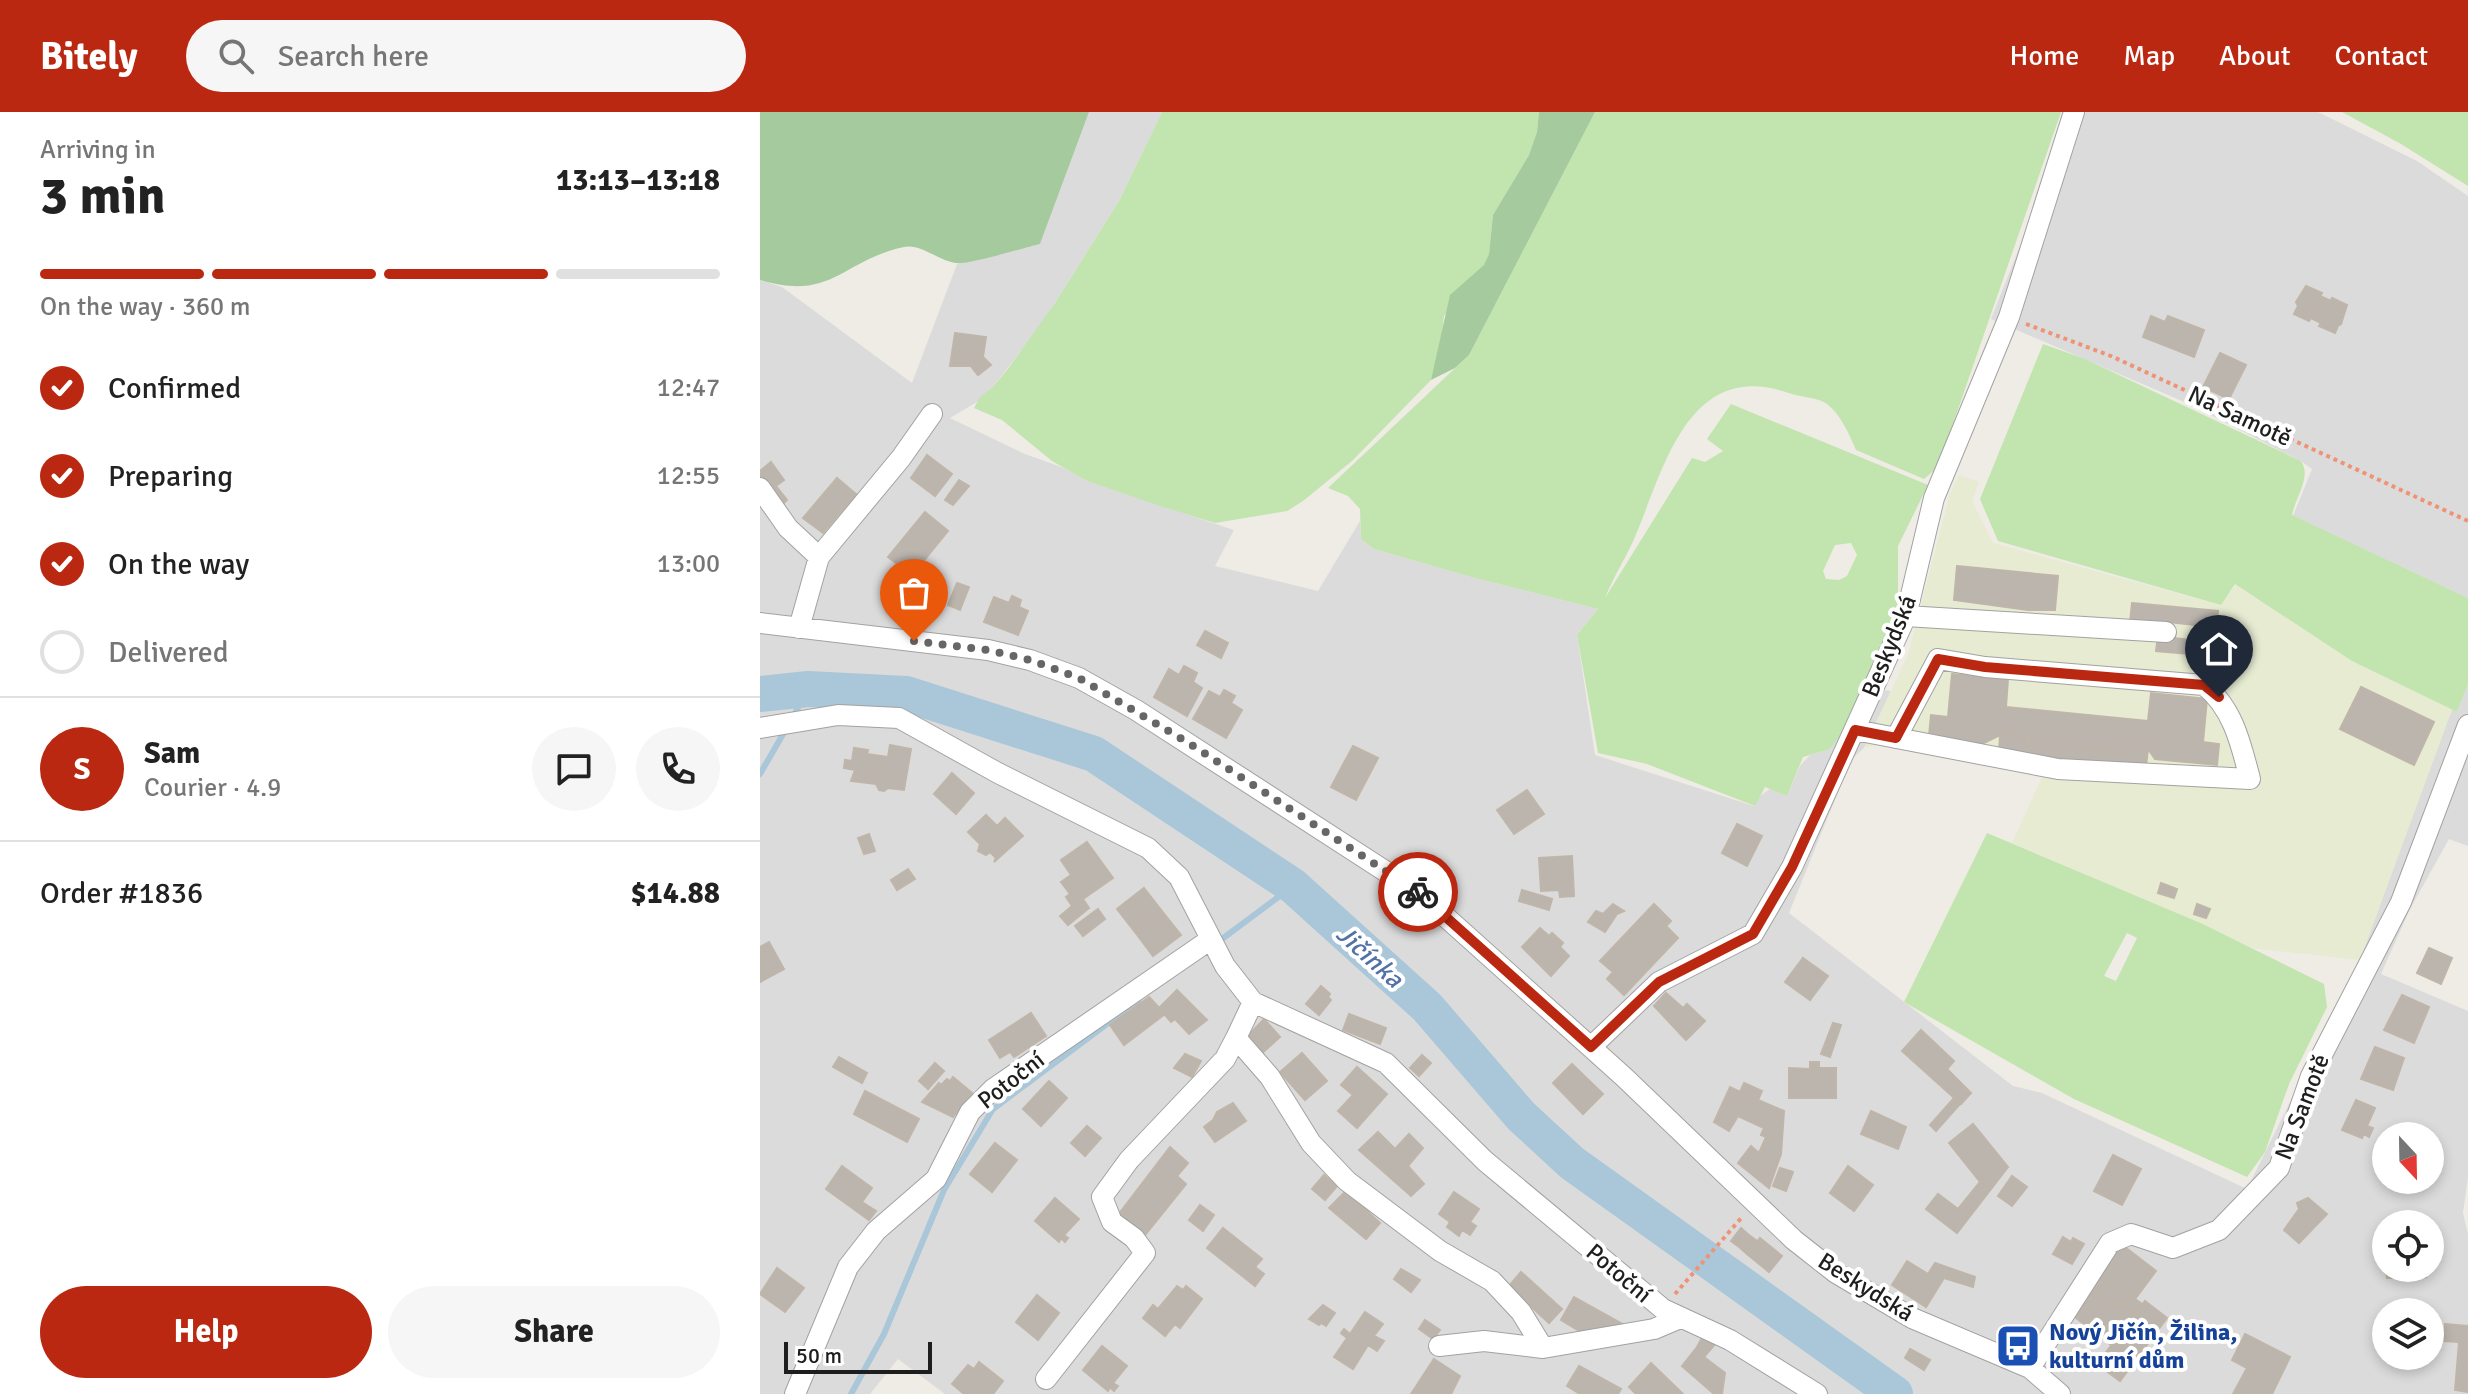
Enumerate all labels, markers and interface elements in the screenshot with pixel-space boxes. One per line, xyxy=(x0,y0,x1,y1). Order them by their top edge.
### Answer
search box xyxy=(186,20,746,92)
text: Bitely xyxy=(40,33,138,80)
icon: search xyxy=(214,34,258,78)
text: Search here xyxy=(278,38,429,75)
text: Home xyxy=(2010,39,2079,73)
text: Map xyxy=(2123,39,2175,73)
text: About xyxy=(2219,39,2291,73)
text: Contact xyxy=(2335,39,2428,73)
text: Arriving in xyxy=(40,134,156,166)
text: 13:13–13:18 xyxy=(556,162,720,199)
text: 3 min xyxy=(40,164,166,228)
text: On the way · 360 m xyxy=(40,291,250,323)
icon: check xyxy=(40,366,84,410)
text: Confirmed xyxy=(108,370,241,407)
text: 12:47 xyxy=(657,372,720,404)
street label: Na Samotě xyxy=(2183,379,2297,453)
icon: check xyxy=(40,454,84,498)
text: Preparing xyxy=(108,458,233,495)
text: 12:55 xyxy=(657,460,720,492)
icon: check xyxy=(40,542,84,586)
text: On the way xyxy=(108,546,249,583)
text: 13:00 xyxy=(657,548,720,580)
pin xyxy=(880,559,948,641)
icon: bag xyxy=(892,571,936,615)
street label: Beskydská xyxy=(1855,591,1923,701)
pin xyxy=(2185,615,2253,697)
icon: home xyxy=(2197,627,2241,671)
text: Delivered xyxy=(108,634,229,671)
button: chat xyxy=(532,727,616,811)
button: phone xyxy=(636,727,720,811)
text: Sam xyxy=(144,735,200,772)
text: S xyxy=(74,751,90,788)
text: Courier · 4.9 xyxy=(144,772,281,804)
courier xyxy=(1378,852,1458,932)
icon: bike xyxy=(1396,870,1440,914)
text: Order #1836 xyxy=(40,875,203,912)
text: $14.88 xyxy=(630,875,720,912)
water label: Jičínka xyxy=(1329,919,1410,995)
street label: Potoční xyxy=(972,1044,1051,1115)
street label: Na Samotě xyxy=(2268,1050,2336,1164)
north arrow xyxy=(2372,1122,2444,1194)
map controls xyxy=(2372,1122,2444,1370)
button: locate xyxy=(2372,1210,2444,1282)
street label: Potoční xyxy=(1580,1237,1658,1309)
street label: Beskydská xyxy=(1812,1246,1920,1328)
button: Help xyxy=(40,1286,372,1378)
button: Share xyxy=(388,1286,720,1378)
button: layers xyxy=(2372,1298,2444,1370)
place label: Nový Jičín, Žilina, kulturní dům xyxy=(2049,1317,2237,1375)
bus stop icon: Nový Jičín, Žilina, kulturní dům xyxy=(1994,1322,2042,1370)
scale bar xyxy=(784,1338,932,1374)
text: 50 m xyxy=(796,1342,842,1369)

